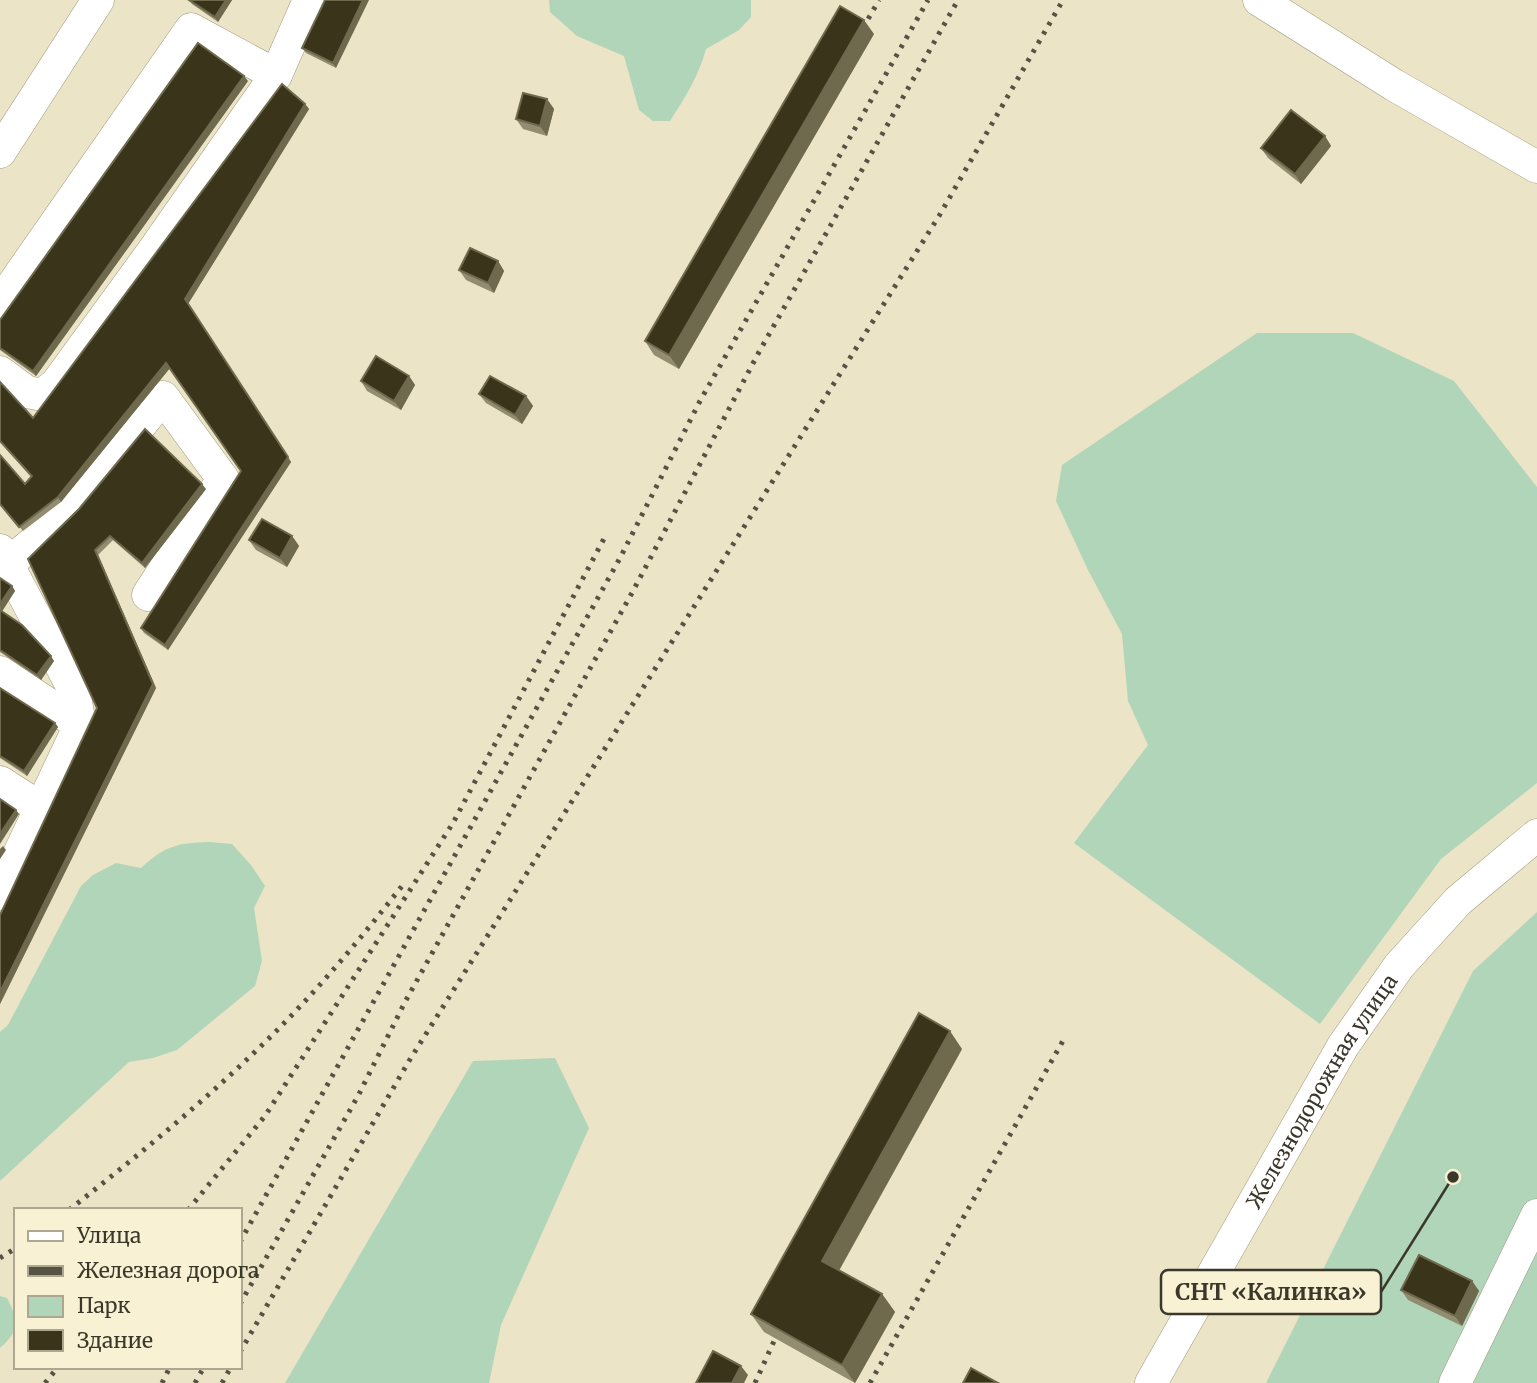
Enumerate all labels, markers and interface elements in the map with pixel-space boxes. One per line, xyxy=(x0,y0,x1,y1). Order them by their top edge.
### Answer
street label: Железнодорожная улица xyxy=(1240,969,1403,1213)
legend xyxy=(14,1208,242,1369)
text: Улица xyxy=(76,1222,141,1249)
text: Железная дорога xyxy=(77,1257,259,1284)
callout: СНТ «Калинка» xyxy=(1161,1270,1381,1314)
text: СНТ «Калинка» xyxy=(1175,1277,1367,1306)
text: Парк xyxy=(77,1292,131,1319)
text: Здание xyxy=(77,1327,153,1354)

